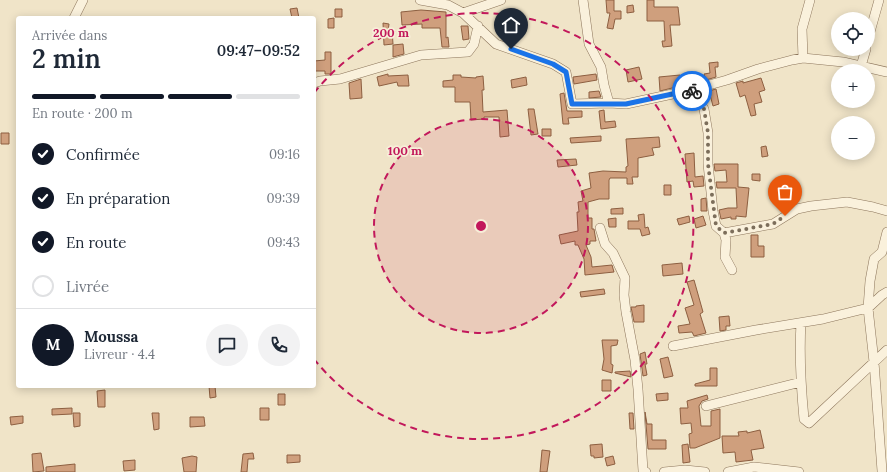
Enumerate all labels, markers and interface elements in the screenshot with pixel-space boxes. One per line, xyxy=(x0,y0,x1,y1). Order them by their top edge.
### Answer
pin xyxy=(494,8,528,49)
map controls xyxy=(831,12,875,160)
button: locate xyxy=(831,12,875,56)
icon: home xyxy=(500,14,522,36)
text: 200 m xyxy=(373,25,409,40)
text: Arrivée dans xyxy=(32,27,107,44)
text: 09:47–09:52 xyxy=(217,41,300,60)
text: 2 min xyxy=(32,42,101,75)
button: + xyxy=(831,64,875,108)
courier xyxy=(672,71,712,111)
icon: bike xyxy=(681,80,703,102)
text: En route · 200 m xyxy=(32,105,133,122)
button: − xyxy=(831,116,875,160)
icon: check xyxy=(32,143,54,165)
text: 100 m xyxy=(388,143,422,158)
text: Confirmée xyxy=(66,145,140,164)
text: 09:16 xyxy=(269,146,300,163)
pin xyxy=(768,175,802,216)
icon: bag xyxy=(774,181,796,203)
icon: check xyxy=(32,187,54,209)
text: En préparation xyxy=(66,189,170,208)
text: 09:39 xyxy=(266,190,300,207)
centre of rings xyxy=(474,219,488,233)
icon: check xyxy=(32,231,54,253)
text: En route xyxy=(66,233,126,252)
text: 09:43 xyxy=(267,234,300,251)
text: Livrée xyxy=(66,277,109,296)
button: chat xyxy=(206,324,248,366)
button: phone xyxy=(258,324,300,366)
text: Moussa xyxy=(84,327,138,346)
text: M xyxy=(46,335,60,354)
text: Livreur · 4.4 xyxy=(84,346,155,363)

